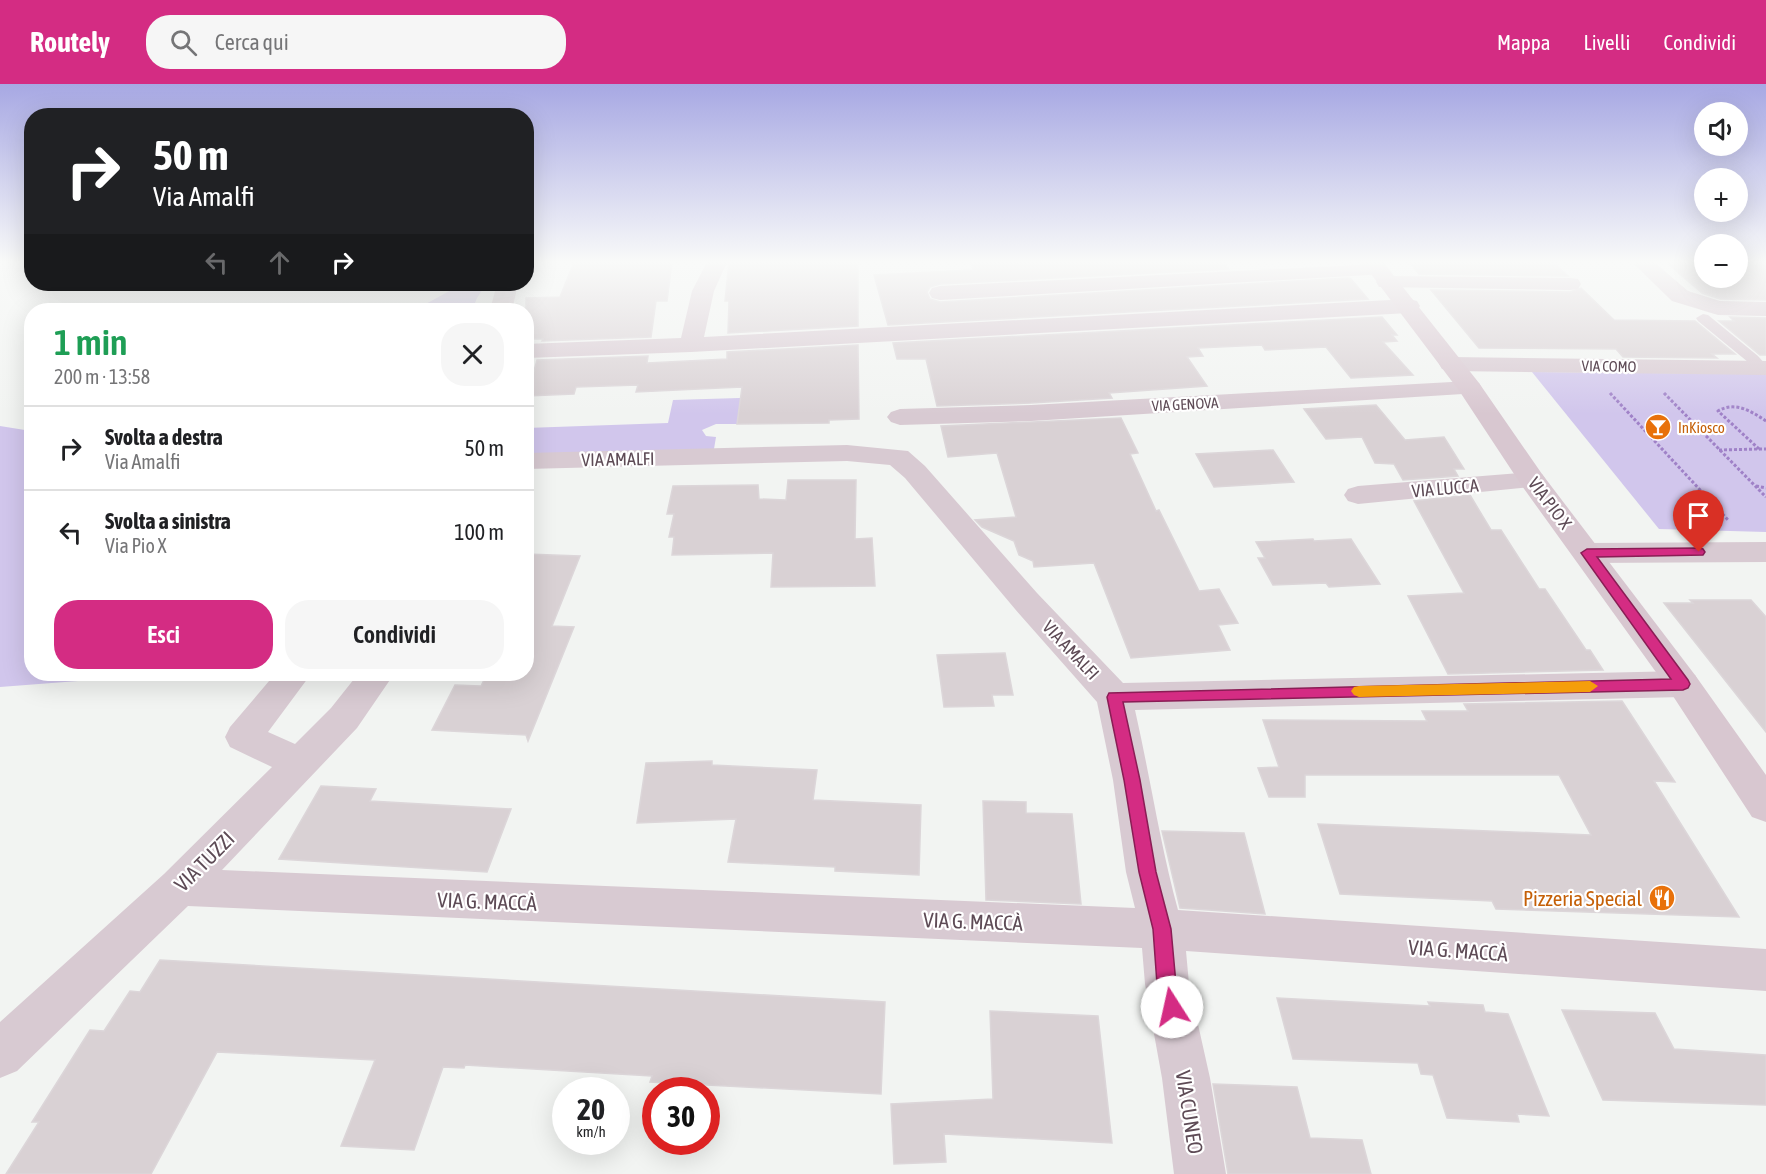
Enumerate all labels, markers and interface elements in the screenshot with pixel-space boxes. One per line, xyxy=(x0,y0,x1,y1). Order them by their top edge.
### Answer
search box xyxy=(146,15,566,69)
text: Routely xyxy=(30,26,110,58)
icon: search xyxy=(167,26,200,59)
text: Cerca qui xyxy=(215,29,289,55)
text: Mappa xyxy=(1497,30,1551,54)
text: Livelli xyxy=(1584,30,1630,54)
text: Condividi xyxy=(1663,30,1736,54)
map controls xyxy=(1694,102,1748,288)
button: sound xyxy=(1694,102,1748,156)
text: 50 m xyxy=(153,131,228,179)
icon: right xyxy=(54,132,132,210)
button: + xyxy=(1694,168,1748,222)
text: Via Amalfi xyxy=(153,181,255,212)
button: − xyxy=(1694,234,1748,288)
icon: left xyxy=(200,246,233,279)
icon: ahead xyxy=(263,246,296,279)
icon: right xyxy=(326,246,359,279)
text: 1 min xyxy=(54,321,128,363)
button: close xyxy=(441,323,504,386)
street label: VIA COMO xyxy=(1582,357,1637,375)
text: 200 m · 13:58 xyxy=(54,365,150,388)
street label: VIA GENOVA xyxy=(1151,394,1219,414)
bar icon: InKiosco xyxy=(1643,412,1673,442)
place label: InKiosco xyxy=(1678,419,1725,436)
text: Svolta a destra xyxy=(105,424,223,450)
icon: right xyxy=(54,432,87,465)
text: 50 m xyxy=(464,435,504,461)
street label: VIA AMALFI xyxy=(581,448,655,470)
text: Via Amalfi xyxy=(105,450,180,473)
street label: VIA PIO X xyxy=(1524,473,1577,534)
street label: VIA LUCCA xyxy=(1411,475,1479,501)
pin xyxy=(1673,490,1724,552)
icon: arrive xyxy=(1682,499,1715,532)
text: Svolta a sinistra xyxy=(105,508,231,534)
icon: left xyxy=(54,516,87,549)
text: 100 m xyxy=(454,519,504,545)
text: Via Pio X xyxy=(105,534,167,557)
button: Esci xyxy=(54,600,273,669)
button: Condividi xyxy=(285,600,504,669)
street label: VIA AMALFI xyxy=(1038,616,1104,684)
street label: VIA TUZZI xyxy=(169,826,239,896)
restaurant icon: Pizzeria Special xyxy=(1647,883,1677,913)
place label: Pizzeria Special xyxy=(1523,886,1642,910)
street label: VIA G. MACCÀ xyxy=(437,887,538,915)
street label: VIA G. MACCÀ xyxy=(923,907,1024,935)
street label: VIA G. MACCÀ xyxy=(1407,935,1509,965)
position arrow xyxy=(1140,975,1204,1039)
street label: VIA CUNEO xyxy=(1172,1069,1208,1155)
speed limit sign: 30 xyxy=(642,1077,720,1155)
text: 20 xyxy=(577,1092,605,1126)
text: km/h xyxy=(576,1123,606,1140)

